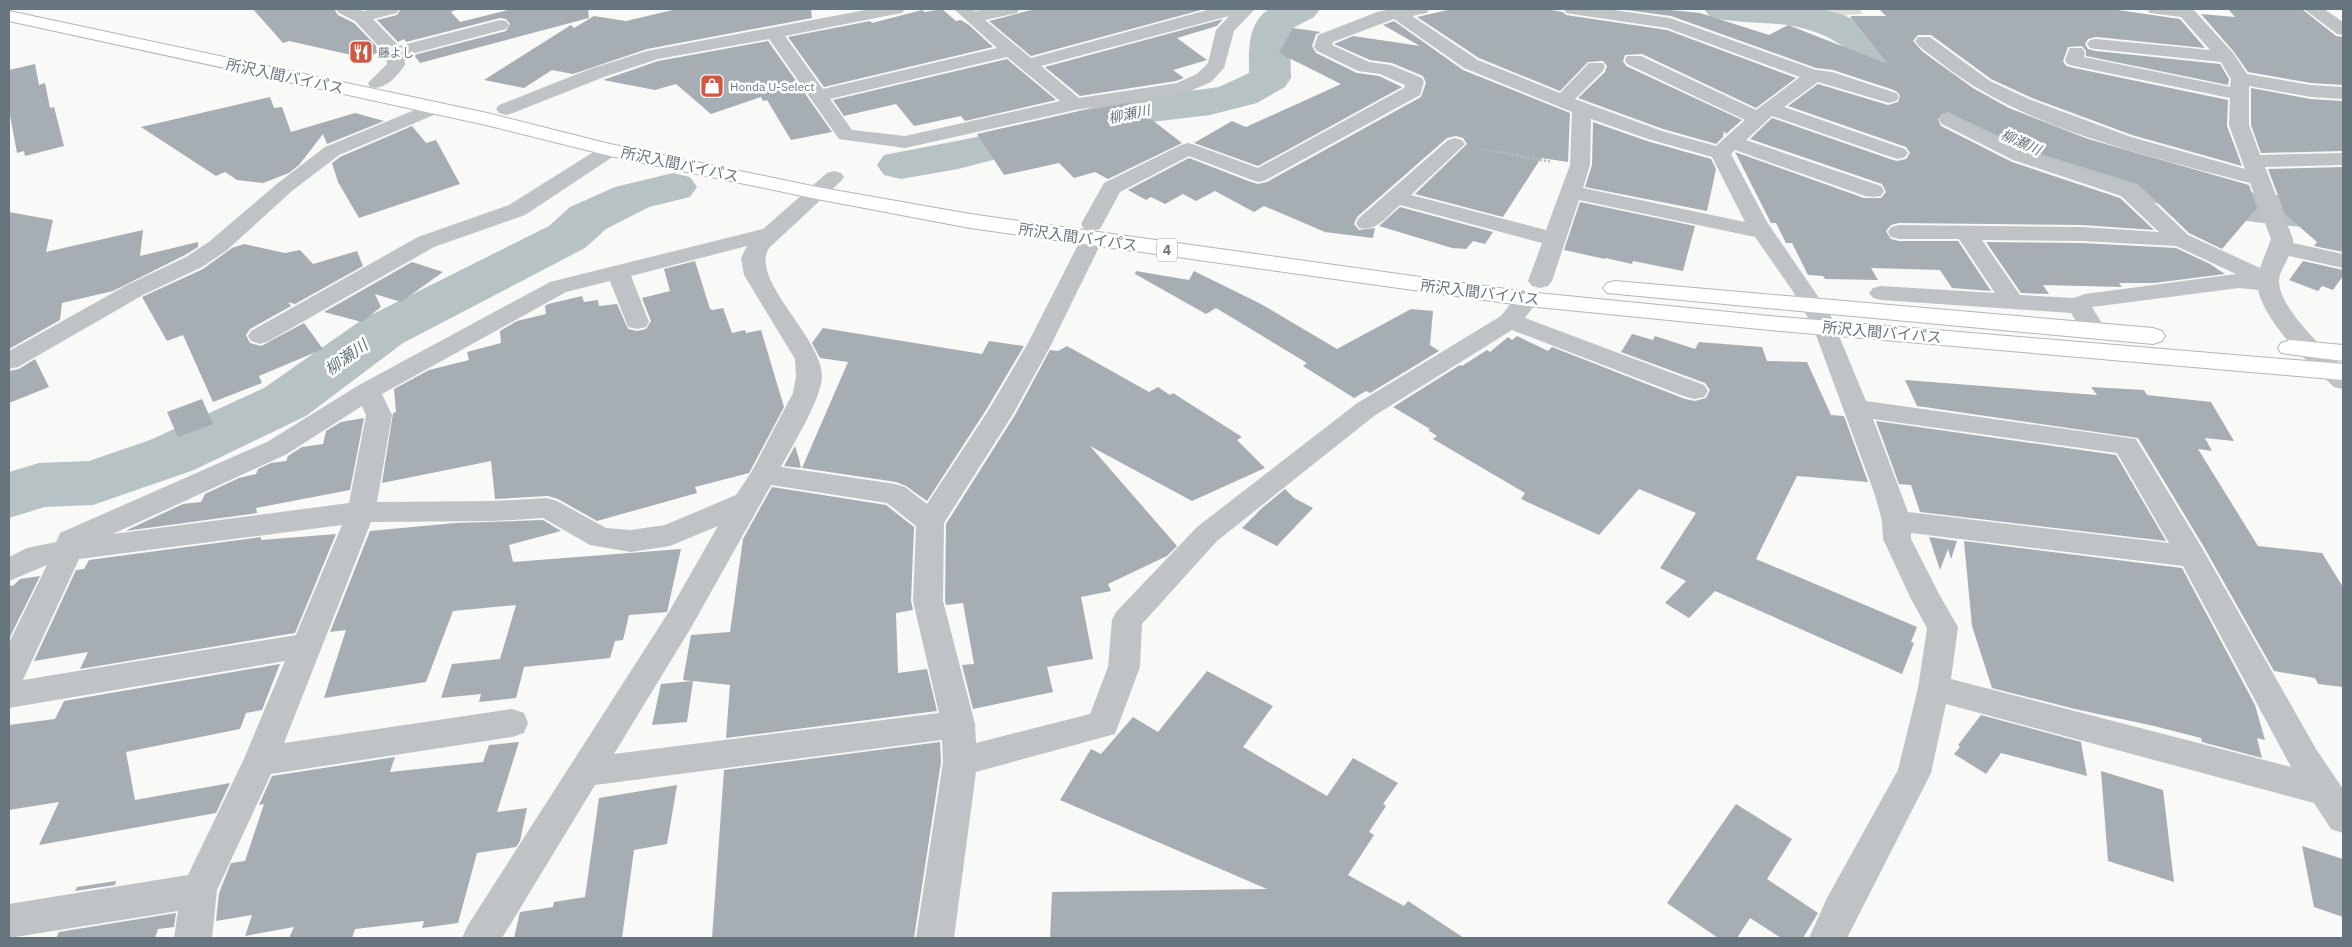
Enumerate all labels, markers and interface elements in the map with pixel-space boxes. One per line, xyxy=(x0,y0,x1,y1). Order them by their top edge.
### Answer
restaurant icon: 藤よし xyxy=(348,39,374,65)
place label: 藤よし xyxy=(378,45,414,60)
street label: 所沢入間バイパス xyxy=(224,54,346,98)
shop icon: Honda U-Select xyxy=(699,73,725,99)
place label: Honda U-Select xyxy=(730,79,815,94)
water label: 柳瀬川 xyxy=(1107,100,1153,127)
water label: 柳瀬川 xyxy=(1998,125,2046,160)
street label: 所沢入間バイパス xyxy=(619,142,741,186)
street label: 所沢入間バイパス xyxy=(1017,219,1139,255)
road number: 4 xyxy=(1157,238,1177,262)
street label: 所沢入間バイパス xyxy=(1419,275,1541,309)
street label: 所沢入間バイパス xyxy=(1822,317,1942,347)
water label: 柳瀬川 xyxy=(321,334,373,379)

